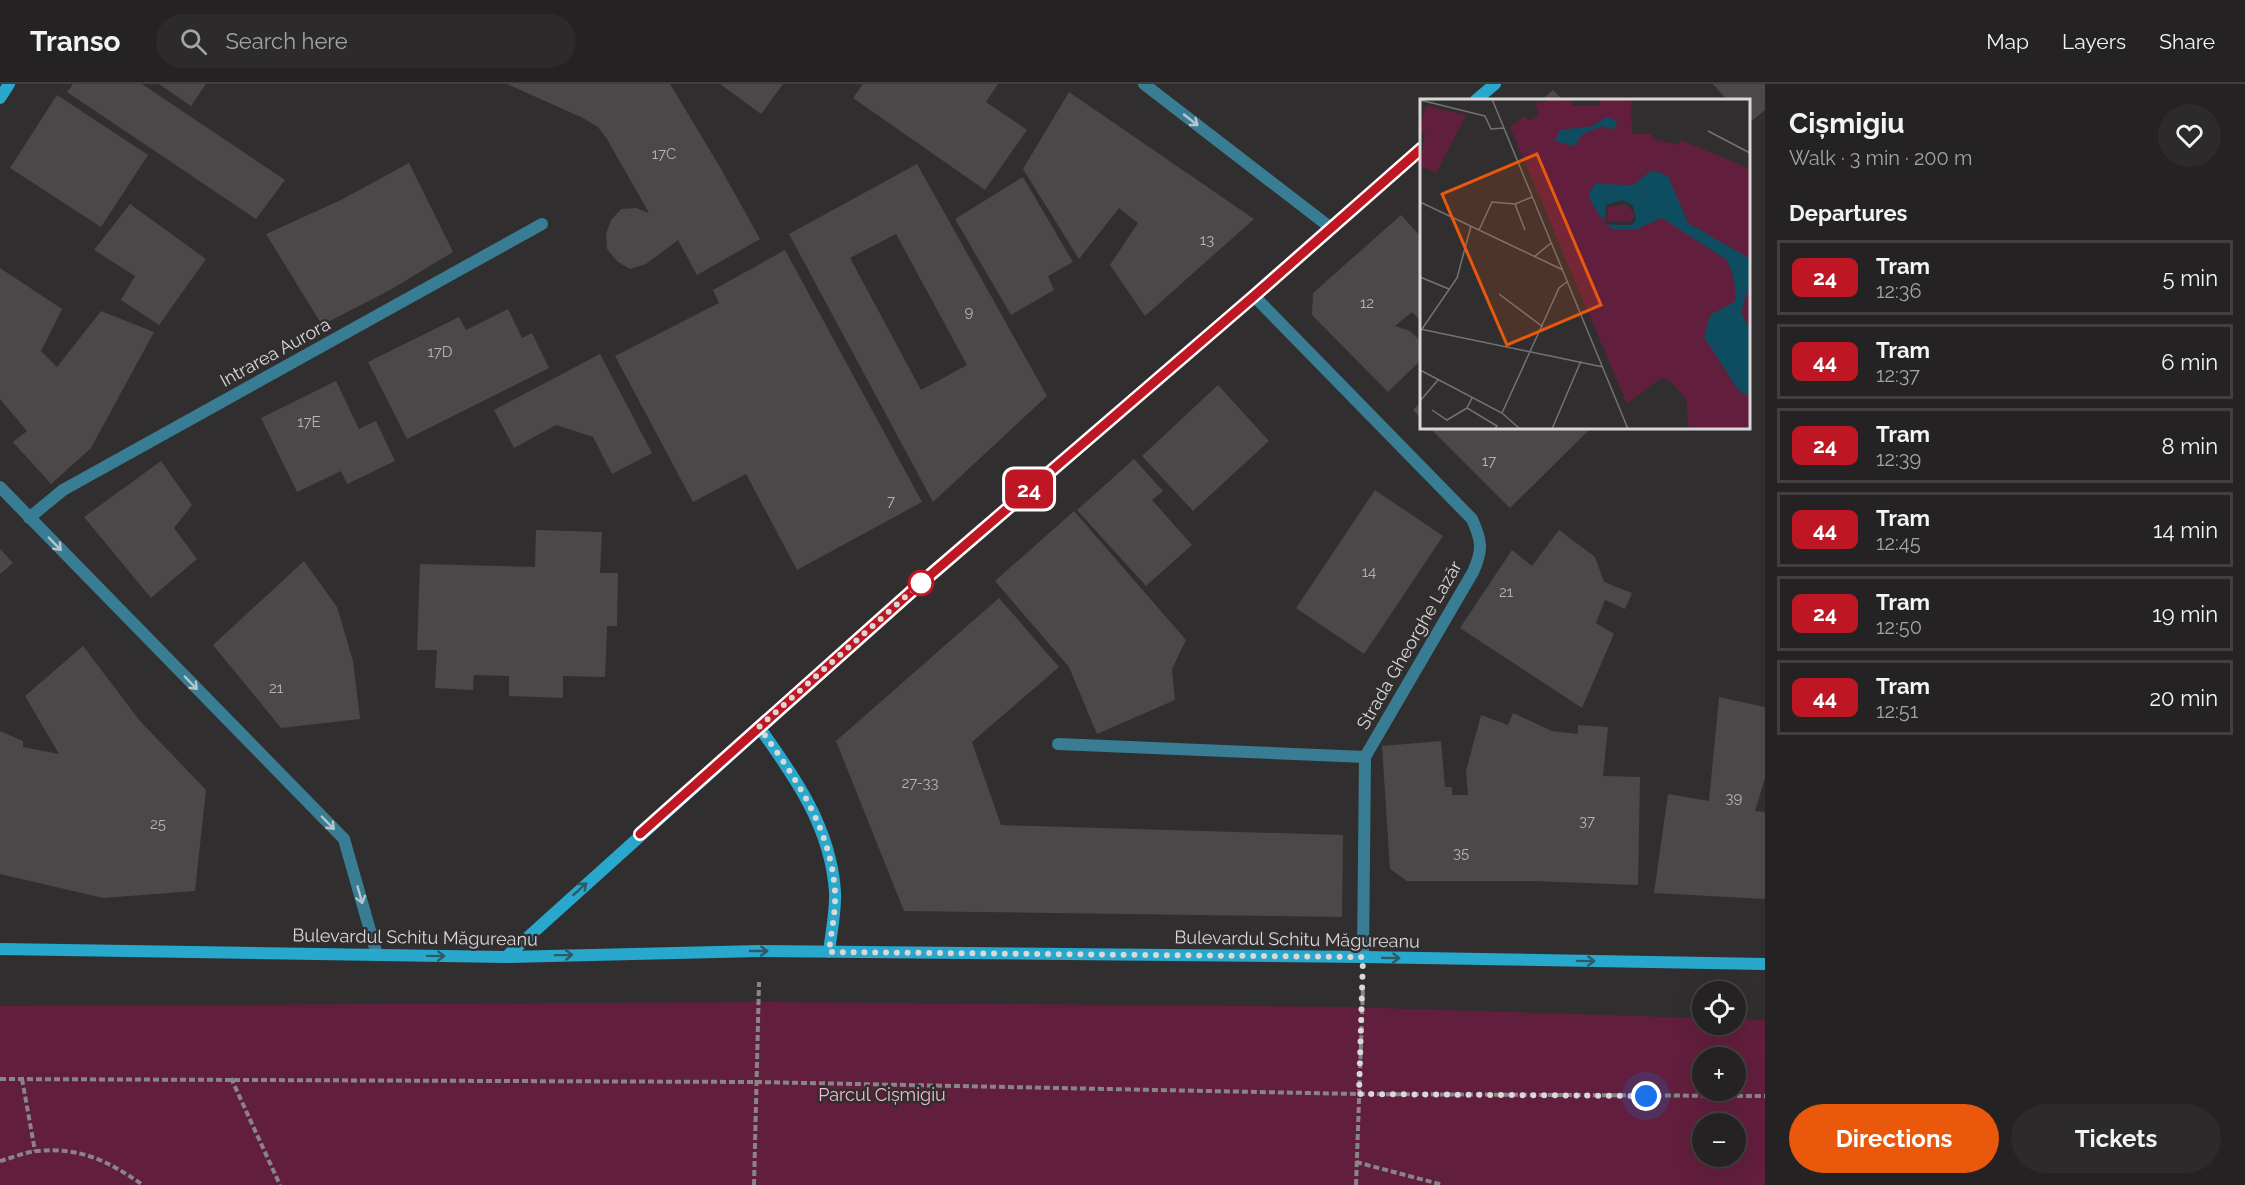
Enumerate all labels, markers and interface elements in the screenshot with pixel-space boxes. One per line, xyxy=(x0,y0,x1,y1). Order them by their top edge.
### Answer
search box xyxy=(156,14,576,68)
text: Transo xyxy=(30,25,120,58)
icon: search xyxy=(177,25,210,58)
text: Search here xyxy=(225,28,348,54)
text: Map xyxy=(1986,29,2029,54)
text: Layers xyxy=(2062,29,2126,54)
text: Share xyxy=(2159,29,2215,54)
inset map xyxy=(1420,99,1750,429)
button: heart xyxy=(2158,104,2221,167)
text: Cișmigiu xyxy=(1789,107,1905,140)
one-way arrow xyxy=(1182,113,1198,126)
house number: 17C xyxy=(652,145,676,163)
text: Walk · 3 min · 200 m xyxy=(1789,146,1972,170)
text: Departures xyxy=(1789,200,1907,226)
house number: 13 xyxy=(1200,231,1214,249)
text: Tram xyxy=(1876,253,1930,279)
text: 24 xyxy=(1813,265,1837,290)
text: 5 min xyxy=(2163,265,2218,291)
text: 12:36 xyxy=(1876,279,1921,303)
house number: 12 xyxy=(1360,294,1374,312)
house number: 9 xyxy=(965,303,974,321)
street label: Intrarea Aurora xyxy=(216,313,334,391)
text: Tram xyxy=(1876,337,1930,363)
house number: 17D xyxy=(427,343,453,361)
text: 44 xyxy=(1813,349,1837,374)
text: 6 min xyxy=(2161,349,2218,375)
text: 12:37 xyxy=(1876,363,1920,387)
house number: 17E xyxy=(297,413,321,431)
text: Tram xyxy=(1876,421,1930,447)
text: 24 xyxy=(1813,433,1837,458)
text: 8 min xyxy=(2162,433,2218,459)
text: 12:39 xyxy=(1876,447,1921,471)
house number: 17 xyxy=(1482,452,1496,470)
line badge: 24 xyxy=(1002,470,1056,508)
text: 24 xyxy=(1017,477,1041,502)
house number: 7 xyxy=(887,492,895,510)
text: Tram xyxy=(1876,505,1930,531)
text: 44 xyxy=(1813,517,1837,542)
text: 14 min xyxy=(2153,517,2218,543)
text: 12:45 xyxy=(1876,531,1921,555)
one-way arrow xyxy=(48,537,62,552)
street label: Strada Gheorghe Lazăr xyxy=(1352,556,1466,733)
house number: 14 xyxy=(1362,563,1376,581)
unlabelled marker xyxy=(908,570,934,596)
house number: 21 xyxy=(1499,583,1514,601)
text: Tram xyxy=(1876,589,1930,615)
text: 24 xyxy=(1813,601,1837,626)
text: 19 min xyxy=(2152,601,2218,627)
text: 12:50 xyxy=(1876,615,1922,639)
text: Tram xyxy=(1876,673,1930,699)
one-way arrow xyxy=(184,676,199,691)
house number: 21 xyxy=(269,679,284,697)
text: 44 xyxy=(1813,685,1837,710)
text: 20 min xyxy=(2150,685,2218,711)
text: 12:51 xyxy=(1876,699,1918,723)
house number: 27-33 xyxy=(901,774,939,792)
house number: 39 xyxy=(1726,789,1743,807)
house number: 37 xyxy=(1579,812,1595,830)
house number: 25 xyxy=(150,815,166,833)
one-way arrow xyxy=(321,815,335,830)
house number: 35 xyxy=(1453,844,1469,862)
one-way arrow xyxy=(572,882,587,896)
one-way arrow xyxy=(355,885,366,904)
street label: Bulevardul Schitu Măgureanu xyxy=(292,924,538,950)
street label: Bulevardul Schitu Măgureanu xyxy=(1174,926,1420,952)
one-way arrow xyxy=(749,945,769,957)
one-way arrow xyxy=(425,950,445,962)
one-way arrow xyxy=(554,950,574,961)
one-way arrow xyxy=(1381,952,1401,963)
one-way arrow xyxy=(1576,955,1596,967)
map controls xyxy=(1692,981,1746,1167)
button: locate xyxy=(1692,981,1746,1035)
button: + xyxy=(1692,1047,1746,1101)
your location xyxy=(1631,1081,1661,1111)
park label: Parcul Cișmigiu xyxy=(818,1084,946,1105)
button: Directions xyxy=(1789,1104,1999,1173)
button: Tickets xyxy=(2011,1104,2221,1173)
button: − xyxy=(1692,1113,1746,1167)

